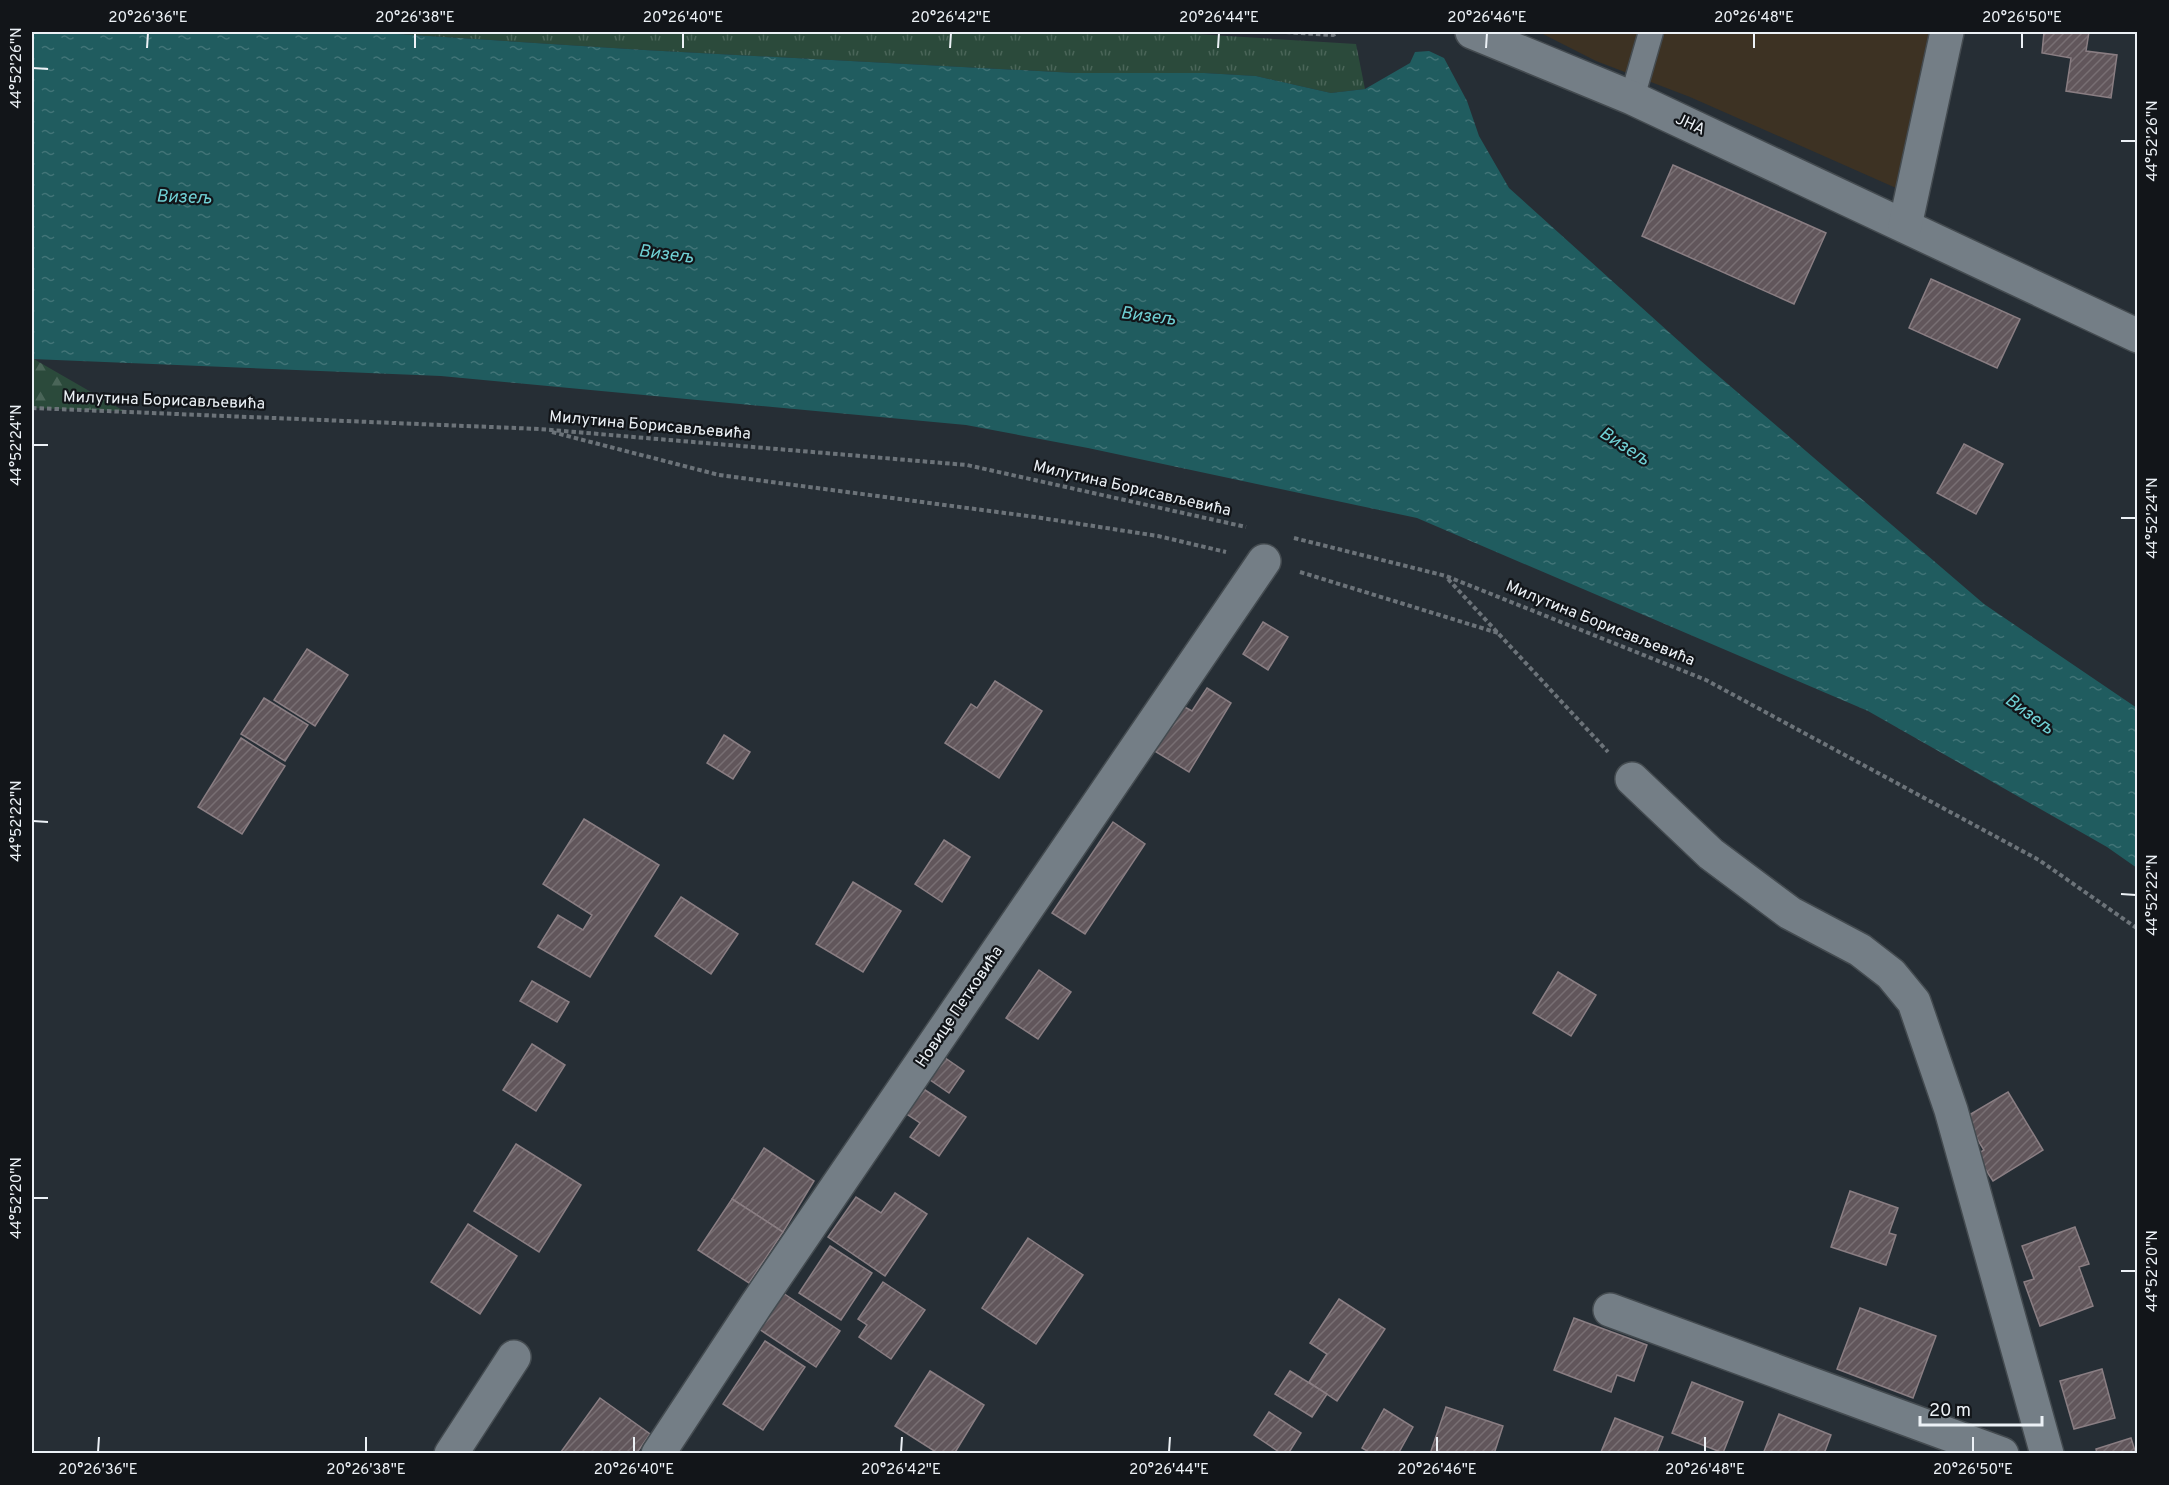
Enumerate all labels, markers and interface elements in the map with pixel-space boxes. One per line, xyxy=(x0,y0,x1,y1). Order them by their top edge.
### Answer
text: 20°26'36"E xyxy=(108,9,188,28)
text: 20°26'38"E xyxy=(375,9,455,28)
text: 20°26'40"E xyxy=(643,9,723,28)
text: 20°26'42"E xyxy=(911,9,991,28)
text: 20°26'44"E xyxy=(1179,9,1259,28)
text: 20°26'46"E xyxy=(1447,9,1527,28)
text: 20°26'48"E xyxy=(1714,9,1794,28)
text: 20°26'50"E xyxy=(1982,9,2062,28)
text: 44°52'26"N xyxy=(8,27,27,109)
text: 44°52'26"N xyxy=(2144,100,2163,182)
street label: ЈНА xyxy=(1672,109,1708,141)
water label: Визељ xyxy=(156,186,212,210)
water label: Визељ xyxy=(637,240,695,270)
water label: Визељ xyxy=(1119,302,1177,332)
street label: Милутина Борисављевића xyxy=(63,387,265,415)
text: 44°52'24"N xyxy=(8,404,27,486)
street label: Милутина Борисављевића xyxy=(548,407,752,445)
water label: Визељ xyxy=(1594,422,1654,472)
street label: Милутина Борисављевића xyxy=(1031,456,1233,522)
text: 44°52'24"N xyxy=(2144,477,2163,559)
street label: Милутина Борисављевића xyxy=(1502,577,1698,671)
water label: Визељ xyxy=(2000,689,2058,741)
text: 44°52'22"N xyxy=(8,780,27,862)
text: 44°52'22"N xyxy=(2144,854,2163,936)
street label: Новице Петковића xyxy=(912,942,1008,1072)
text: 44°52'20"N xyxy=(8,1157,27,1239)
text: 44°52'20"N xyxy=(2144,1230,2163,1312)
scale bar xyxy=(1920,1389,2042,1427)
text: 20 m xyxy=(1929,1400,1971,1423)
text: 20°26'36"E xyxy=(58,1461,138,1480)
text: 20°26'38"E xyxy=(326,1461,406,1480)
text: 20°26'40"E xyxy=(594,1461,674,1480)
text: 20°26'42"E xyxy=(861,1461,941,1480)
text: 20°26'44"E xyxy=(1129,1461,1209,1480)
text: 20°26'46"E xyxy=(1397,1461,1477,1480)
text: 20°26'48"E xyxy=(1665,1461,1745,1480)
text: 20°26'50"E xyxy=(1933,1461,2013,1480)

